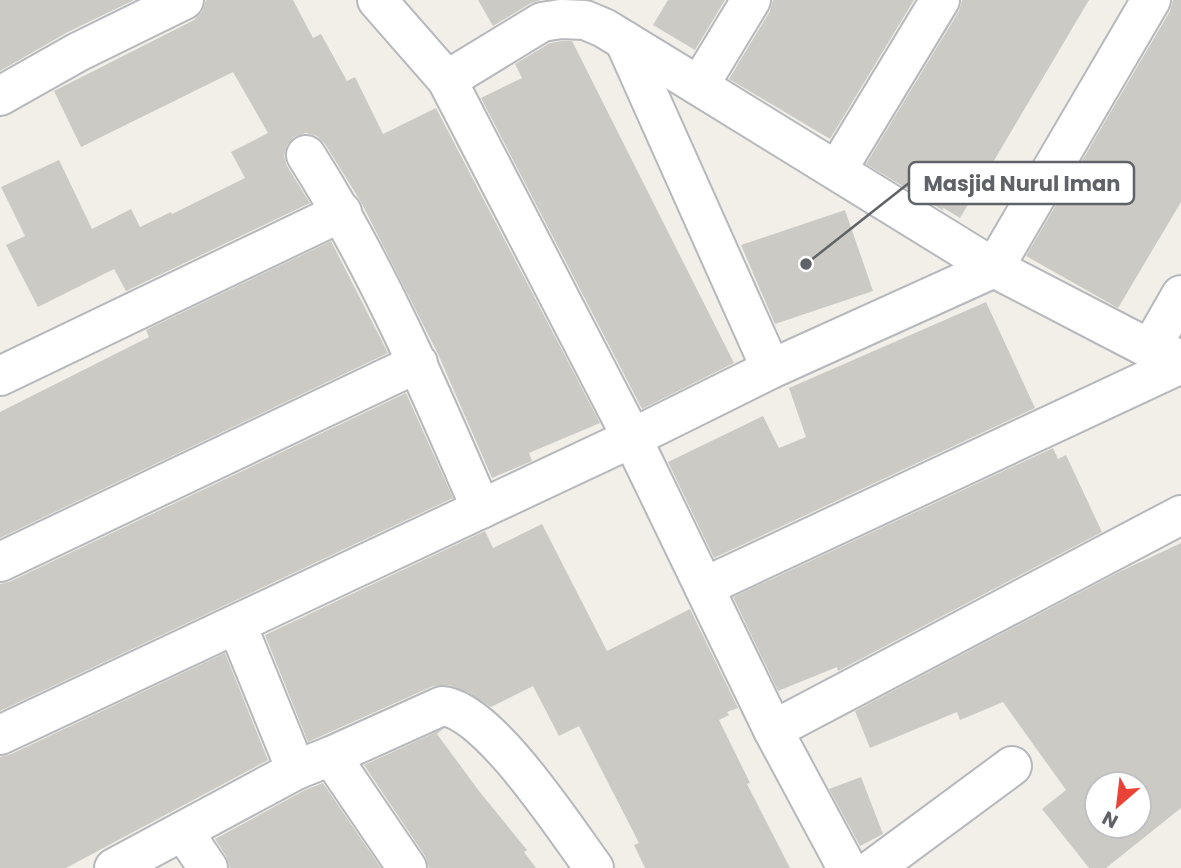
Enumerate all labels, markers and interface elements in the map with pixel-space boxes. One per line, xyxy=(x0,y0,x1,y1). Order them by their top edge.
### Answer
callout: Masjid Nurul Iman xyxy=(909,162,1134,204)
text: Masjid Nurul Iman xyxy=(924,169,1120,198)
north arrow xyxy=(1083,770,1153,840)
text: N xyxy=(1098,804,1123,835)

